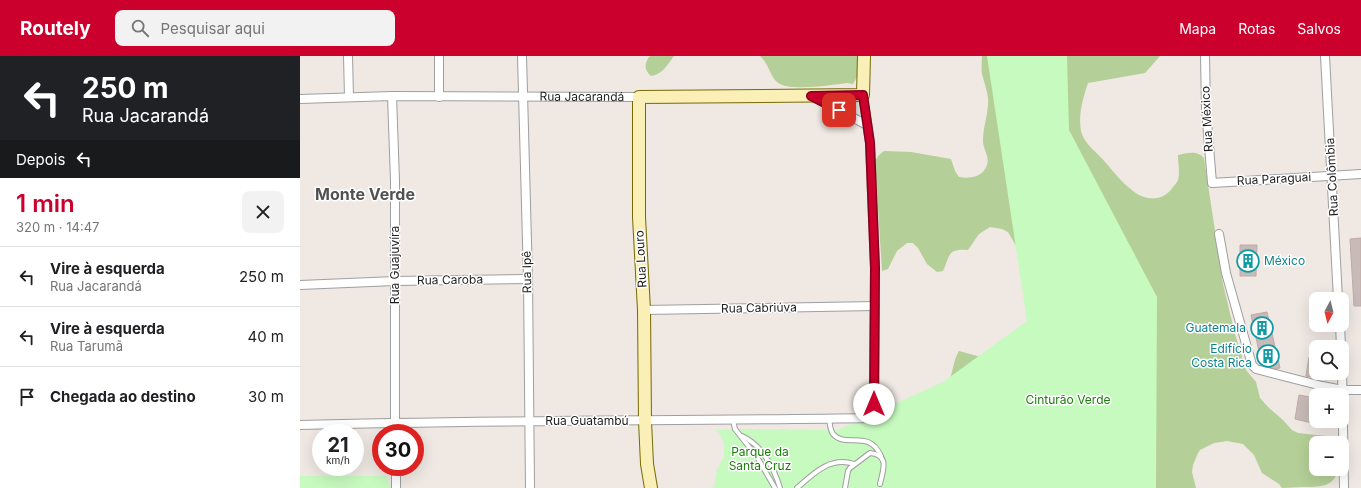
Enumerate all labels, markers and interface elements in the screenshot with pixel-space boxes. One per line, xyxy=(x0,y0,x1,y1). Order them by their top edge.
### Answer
search box xyxy=(115,10,395,46)
text: Routely xyxy=(20,17,91,40)
icon: search xyxy=(129,17,151,39)
text: Pesquisar aqui xyxy=(161,19,265,38)
text: Mapa xyxy=(1179,20,1216,37)
text: Rotas xyxy=(1238,20,1275,37)
text: Salvos xyxy=(1297,20,1341,37)
text: 250 m xyxy=(82,71,169,105)
icon: left xyxy=(16,72,68,124)
street label: Rua México xyxy=(1197,86,1216,152)
street label: Rua Jacarandá xyxy=(540,89,624,104)
pin xyxy=(822,93,856,127)
icon: arrive xyxy=(828,99,850,121)
text: Rua Jacarandá xyxy=(82,105,209,126)
street label: Rua Colômbia xyxy=(1322,137,1341,217)
icon: left xyxy=(73,148,95,170)
text: Depois xyxy=(16,150,65,169)
street label: Rua Paraguai xyxy=(1236,169,1312,188)
district label: Monte Verde xyxy=(315,184,415,204)
text: 1 min xyxy=(16,189,75,218)
button: close xyxy=(242,191,284,233)
text: 320 m · 14:47 xyxy=(16,219,99,235)
street label: Rua Guajuvíra xyxy=(387,226,402,304)
street label: Rua Louro xyxy=(632,230,649,288)
building icon: México xyxy=(1235,248,1261,274)
street label: Rua Ipê xyxy=(519,251,534,293)
place label: México xyxy=(1264,253,1305,268)
text: Vire à esquerda xyxy=(50,259,165,278)
icon: left xyxy=(16,266,38,288)
text: 250 m xyxy=(239,267,284,286)
street label: Rua Caroba xyxy=(417,271,483,288)
text: Rua Jacarandá xyxy=(50,278,142,294)
north arrow xyxy=(1309,292,1349,332)
map controls xyxy=(1309,292,1349,476)
street label: Rua Cabriúva xyxy=(721,299,797,316)
building icon: Guatemala xyxy=(1249,315,1275,341)
text: Vire à esquerda xyxy=(50,319,165,338)
place label: Guatemala xyxy=(1186,320,1246,335)
icon: left xyxy=(16,326,38,348)
text: 40 m xyxy=(247,327,284,346)
text: Rua Tarumã xyxy=(50,338,123,354)
button: search xyxy=(1309,340,1349,380)
place label: Edifício Costa Rica xyxy=(1191,341,1252,370)
building icon: Edifício Costa Rica xyxy=(1255,343,1281,369)
position arrow xyxy=(853,383,895,425)
icon: arrive xyxy=(16,386,38,408)
text: Chegada ao destino xyxy=(50,387,196,406)
text: 30 m xyxy=(248,387,284,406)
button: + xyxy=(1309,388,1349,428)
park label: Cinturão Verde xyxy=(1026,392,1110,407)
street label: Rua Guatambú xyxy=(545,413,629,428)
speed limit sign: 30 xyxy=(372,424,424,476)
text: 21 xyxy=(327,433,349,457)
button: − xyxy=(1309,436,1349,476)
park label: Parque da Santa Cruz xyxy=(729,444,791,473)
text: km/h xyxy=(326,454,350,466)

